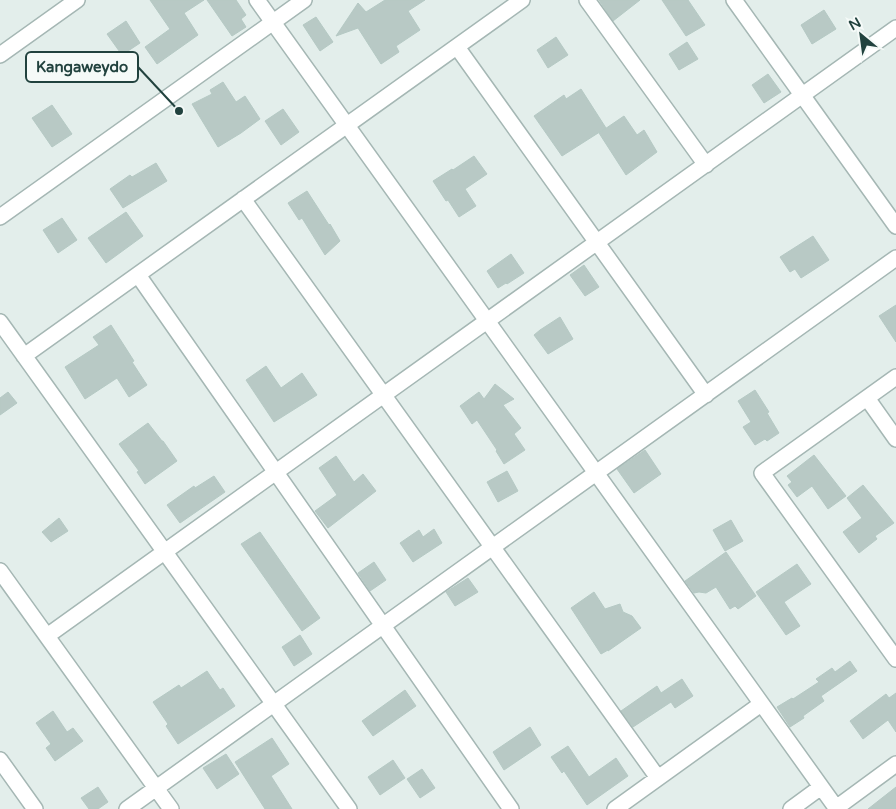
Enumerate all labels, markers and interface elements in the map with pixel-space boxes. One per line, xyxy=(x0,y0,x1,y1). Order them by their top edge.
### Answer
north arrow xyxy=(836,10,886,60)
text: N xyxy=(846,14,864,34)
callout: Kangaweydo xyxy=(26,52,138,82)
text: Kangaweydo xyxy=(36,58,128,77)

